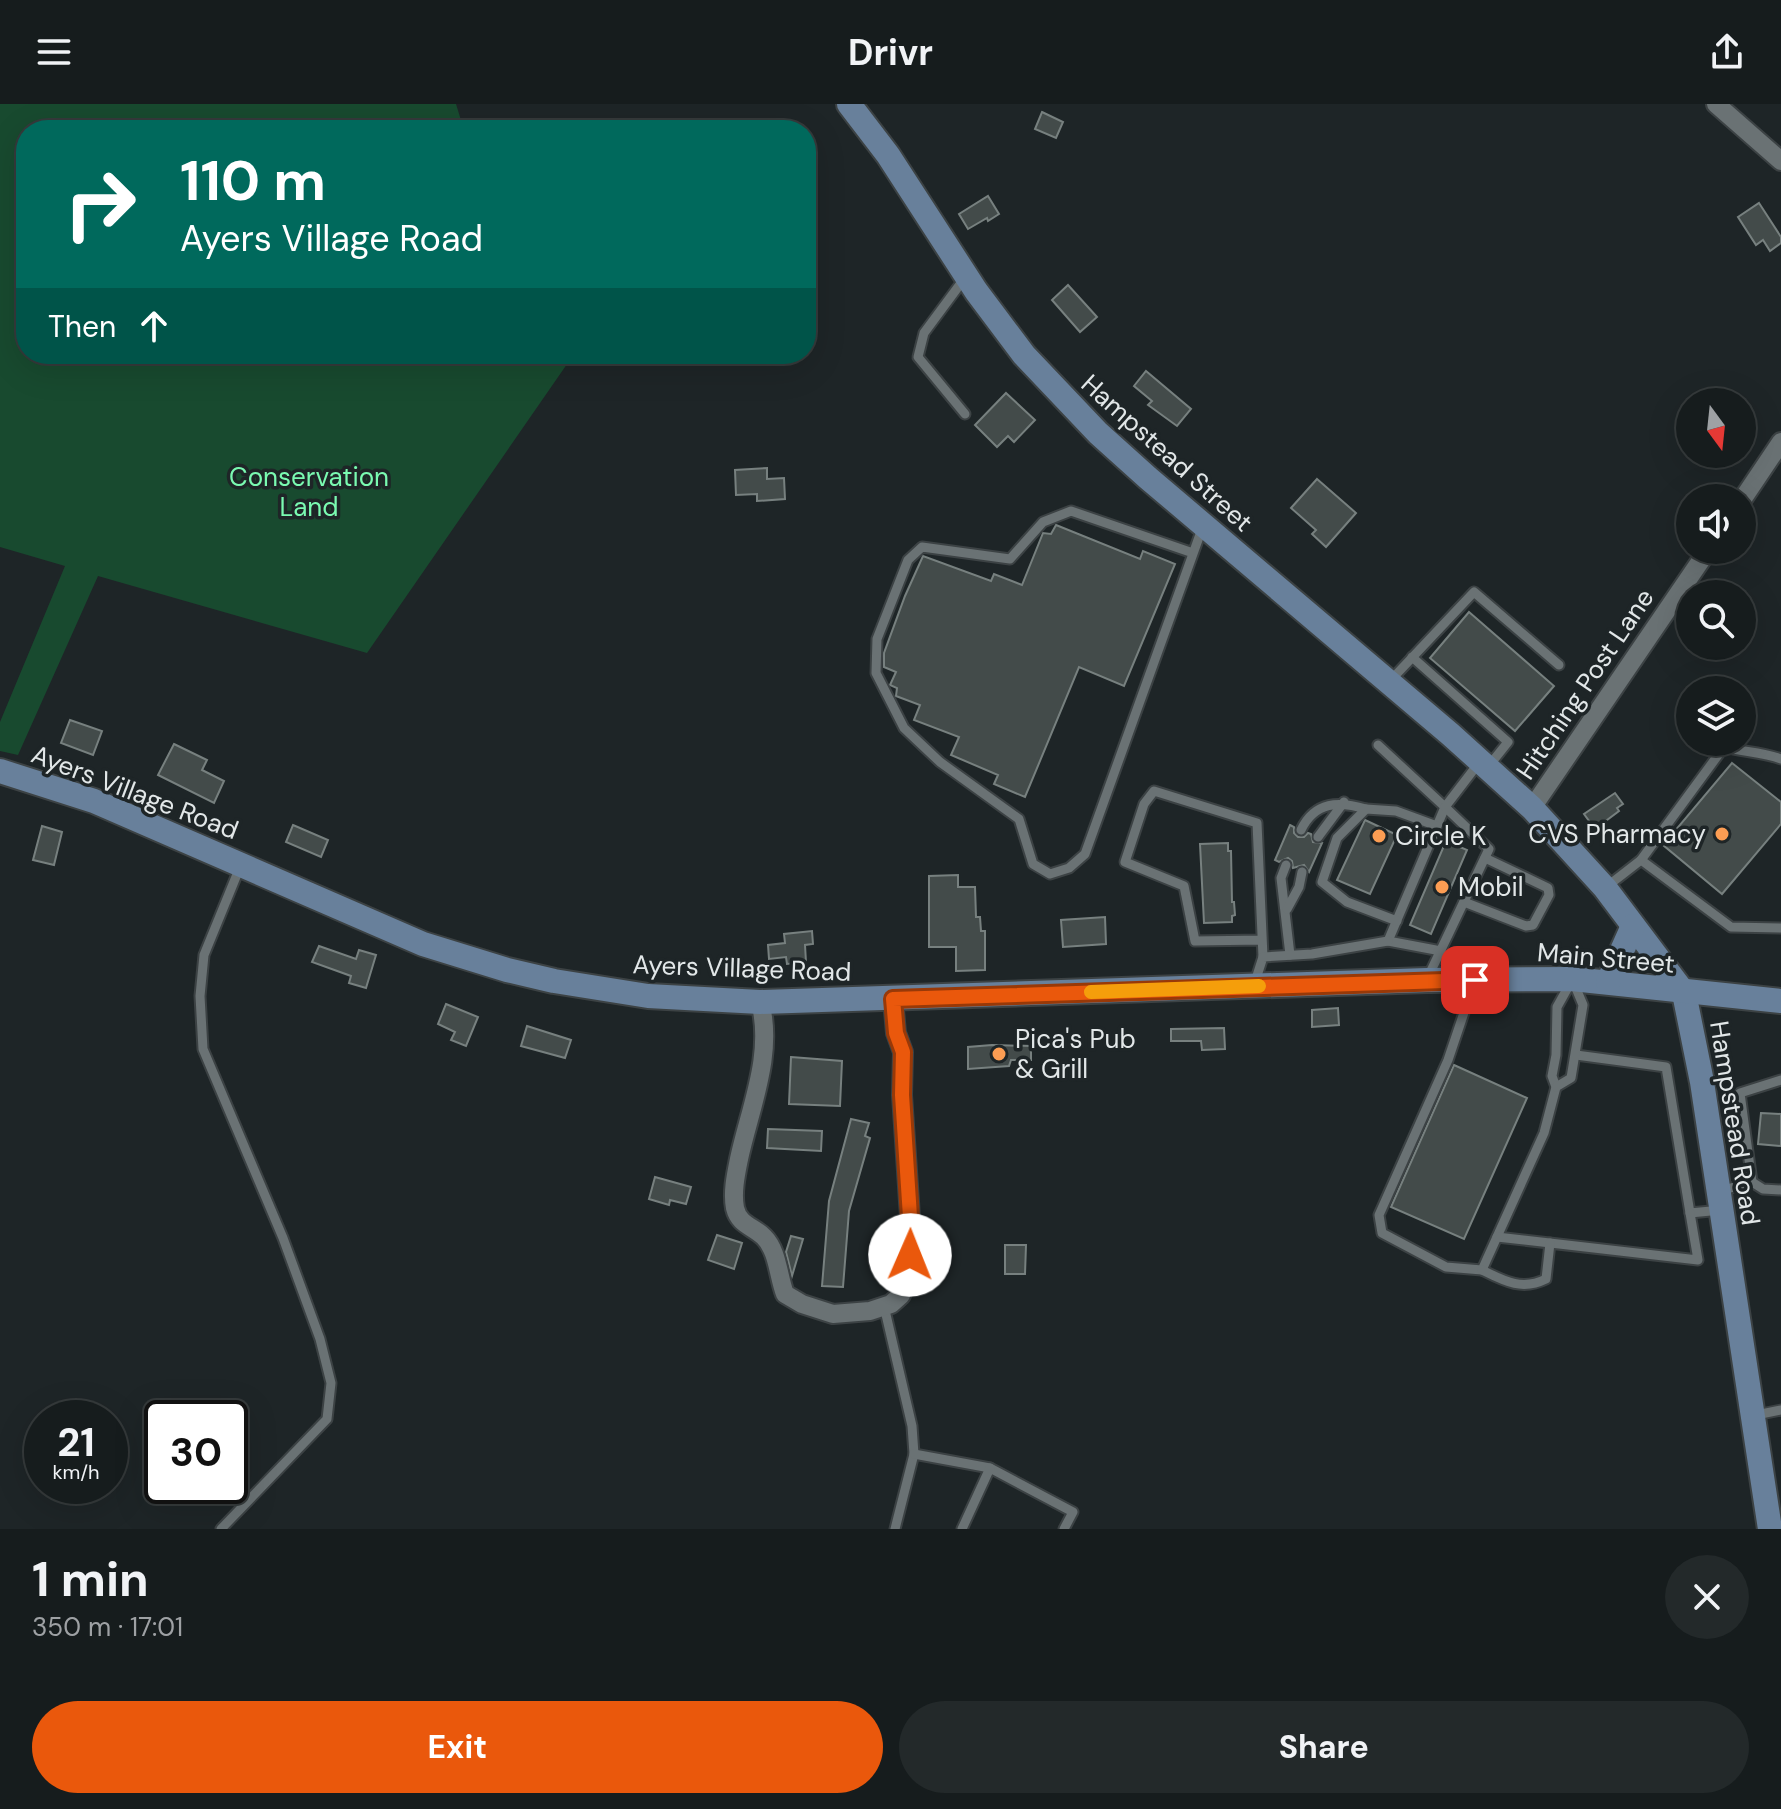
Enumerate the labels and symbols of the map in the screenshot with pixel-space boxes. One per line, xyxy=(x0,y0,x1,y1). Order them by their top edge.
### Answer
street label: Hampstead Street xyxy=(1074,367,1260,539)
north arrow xyxy=(1676,388,1756,468)
park label: Conservation Land xyxy=(229,460,389,524)
street label: Hitching Post Lane xyxy=(1509,582,1661,786)
street label: Ayers Village Road xyxy=(27,737,243,847)
place label: CVS Pharmacy xyxy=(1528,817,1706,851)
place label: Circle K xyxy=(1395,819,1487,853)
marker: CVS Pharmacy xyxy=(1713,825,1731,843)
marker: Circle K xyxy=(1370,827,1388,845)
place label: Mobil xyxy=(1458,870,1524,904)
marker: Mobil xyxy=(1433,878,1451,896)
street label: Main Street xyxy=(1536,935,1676,981)
pin xyxy=(1441,946,1509,1014)
street label: Ayers Village Road xyxy=(632,947,852,989)
street label: Hampstead Road xyxy=(1702,1018,1768,1228)
place label: Pica's Pub & Grill xyxy=(1015,1022,1136,1086)
marker: Pica's Pub & Grill xyxy=(990,1045,1008,1063)
position arrow xyxy=(868,1213,952,1297)
speed limit sign: 30 xyxy=(144,1400,248,1504)

